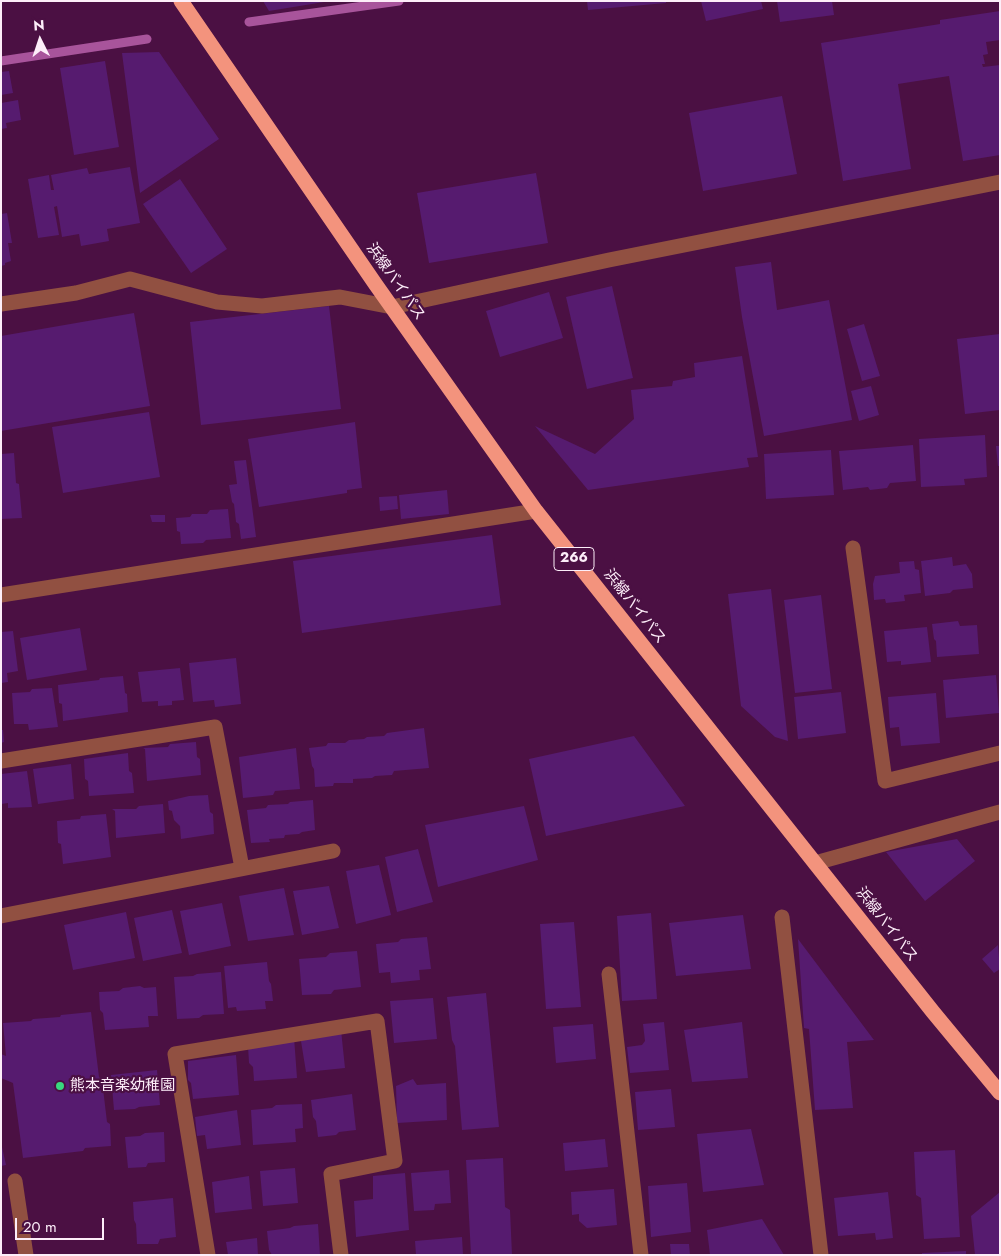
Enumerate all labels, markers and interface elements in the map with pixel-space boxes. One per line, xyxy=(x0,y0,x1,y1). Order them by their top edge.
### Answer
north arrow xyxy=(15,15,65,65)
text: N xyxy=(33,15,45,35)
street label: 浜線バイパス xyxy=(362,240,428,324)
road number: 266 xyxy=(554,548,594,570)
street label: 浜線バイパス xyxy=(599,566,669,648)
street label: 浜線バイパス xyxy=(851,884,921,966)
place label: 熊本音楽幼稚園 xyxy=(70,1077,175,1095)
marker: 熊本音楽幼稚園 xyxy=(54,1080,66,1092)
scale bar xyxy=(18,1208,106,1240)
text: 20 m xyxy=(23,1216,57,1238)

